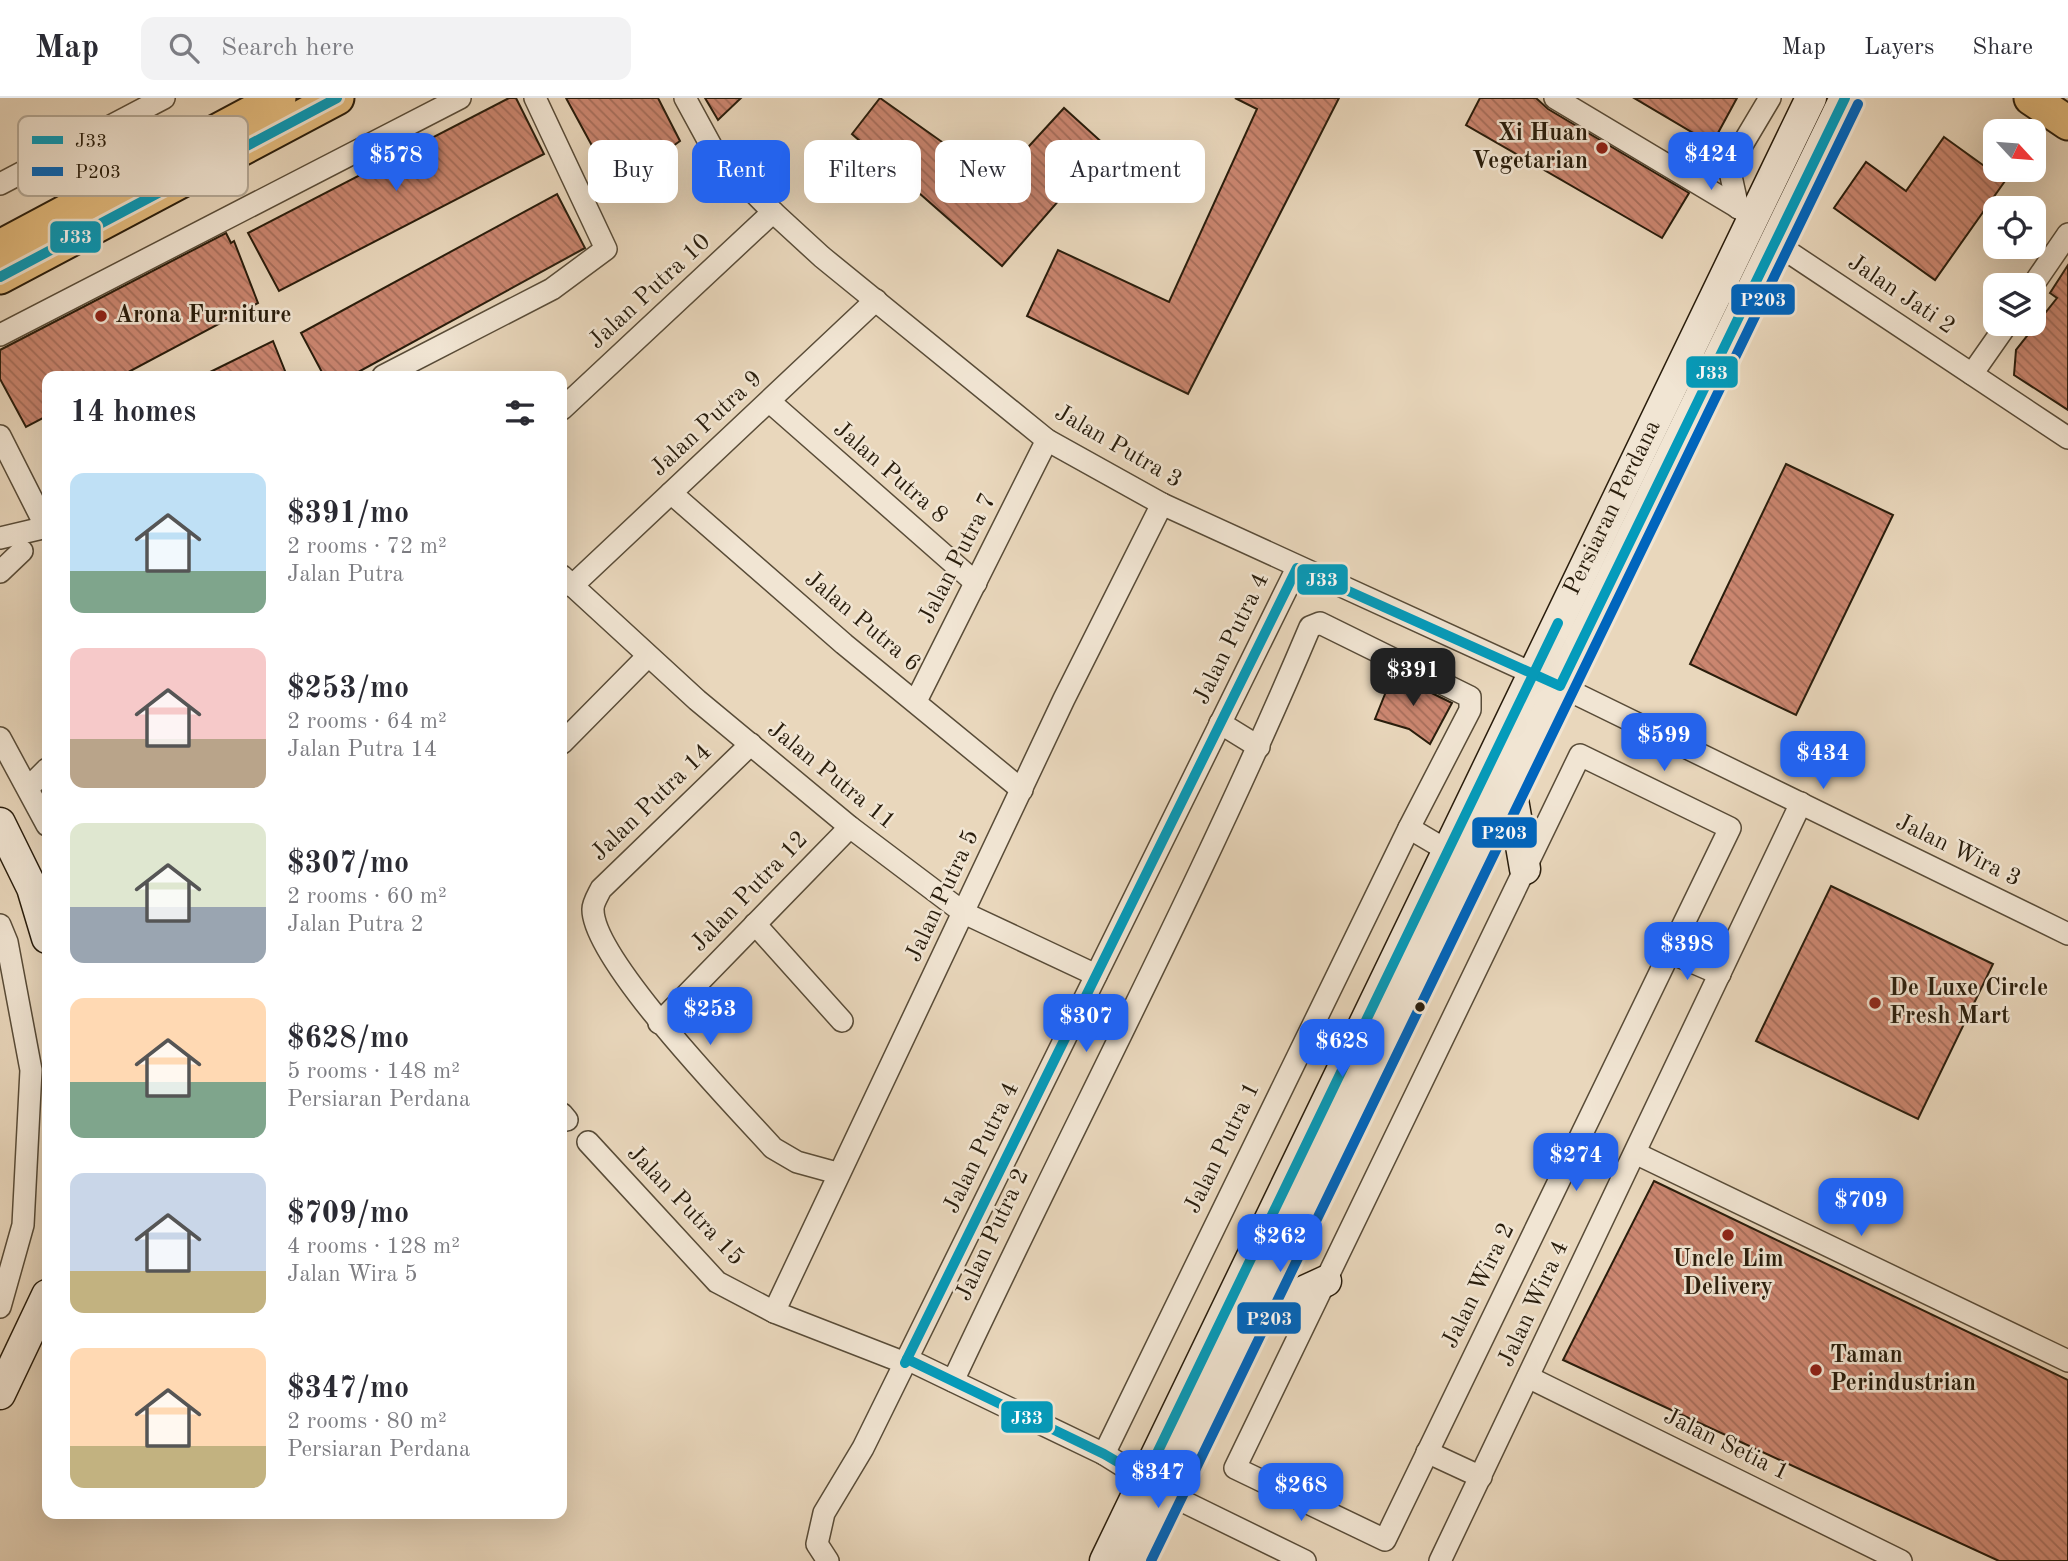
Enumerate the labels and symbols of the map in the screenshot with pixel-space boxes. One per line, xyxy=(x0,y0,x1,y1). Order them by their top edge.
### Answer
legend xyxy=(18,116,248,196)
north arrow xyxy=(1983,119,2046,182)
place label: Xi Huan Vegetarian xyxy=(1472,122,1588,174)
pin: $424 xyxy=(1670,132,1752,192)
text: J33 xyxy=(75,133,107,152)
pin: $578 xyxy=(355,134,437,193)
marker: Xi Huan Vegetarian xyxy=(1594,140,1610,156)
text: P203 xyxy=(75,164,121,183)
line badge: J33 xyxy=(49,220,102,254)
text: J33 xyxy=(60,229,92,248)
street label: Jalan Putra 10 xyxy=(585,230,715,354)
street label: Jalan Jati 2 xyxy=(1843,251,1959,339)
line badge: P203 xyxy=(1730,283,1796,316)
text: P203 xyxy=(1740,292,1786,311)
place label: Arona Furniture xyxy=(115,304,292,328)
marker: Arona Furniture xyxy=(93,308,109,324)
line badge: J33 xyxy=(1685,355,1739,389)
text: J33 xyxy=(1696,365,1728,384)
street label: Jalan Putra 9 xyxy=(647,367,767,481)
street label: Jalan Putra 3 xyxy=(1050,401,1186,493)
street label: Jalan Putra 8 xyxy=(828,417,952,529)
street label: Persiaran Perdana xyxy=(1560,417,1666,599)
street label: Jalan Putra 7 xyxy=(915,490,1001,628)
line badge: J33 xyxy=(1296,563,1349,596)
street label: Jalan Putra 6 xyxy=(800,567,924,677)
street label: Jalan Putra 4 xyxy=(1190,570,1274,708)
text: J33 xyxy=(1306,572,1338,591)
pin: $391 xyxy=(1372,648,1454,708)
pin: $599 xyxy=(1623,714,1705,773)
street label: Jalan Putra 11 xyxy=(763,717,899,835)
pin: $434 xyxy=(1782,732,1864,791)
street label: Jalan Putra 14 xyxy=(587,740,717,866)
street label: Jalan Wira 3 xyxy=(1892,810,2024,892)
line badge: P203 xyxy=(1471,816,1538,849)
text: P203 xyxy=(1481,825,1527,844)
street label: Jalan Putra 5 xyxy=(902,826,984,966)
street label: Jalan Putra 12 xyxy=(687,827,813,957)
pin: $398 xyxy=(1646,922,1728,982)
place label: De Luxe Circle Fresh Mart xyxy=(1889,977,2048,1029)
pin: $253 xyxy=(669,988,751,1047)
pin: $307 xyxy=(1045,995,1127,1054)
marker: De Luxe Circle Fresh Mart xyxy=(1867,995,1883,1011)
unlabelled marker xyxy=(1413,1000,1427,1014)
pin: $628 xyxy=(1301,1020,1383,1079)
street label: Jalan Putra 4 xyxy=(940,1079,1024,1217)
street label: Jalan Putra 1 xyxy=(1181,1079,1265,1217)
pin: $274 xyxy=(1535,1134,1617,1193)
street label: Jalan Putra 15 xyxy=(622,1141,748,1271)
street label: Jalan Putra 2 xyxy=(952,1165,1034,1305)
pin: $709 xyxy=(1820,1178,1902,1238)
pin: $262 xyxy=(1239,1214,1321,1274)
street label: Jalan Wira 2 xyxy=(1438,1220,1520,1352)
marker: Uncle Lim Delivery xyxy=(1720,1227,1736,1243)
street label: Jalan Wira 4 xyxy=(1494,1237,1574,1371)
place label: Uncle Lim Delivery xyxy=(1672,1248,1784,1300)
line badge: P203 xyxy=(1236,1301,1302,1335)
text: P203 xyxy=(1246,1311,1292,1330)
place label: Taman Perindustrian xyxy=(1830,1344,1976,1396)
marker: Taman Perindustrian xyxy=(1808,1362,1824,1378)
line badge: J33 xyxy=(1000,1400,1054,1434)
street label: Jalan Setia 1 xyxy=(1660,1404,1792,1486)
text: J33 xyxy=(1011,1410,1043,1429)
pin: $347 xyxy=(1117,1450,1199,1510)
pin: $268 xyxy=(1260,1464,1342,1523)

